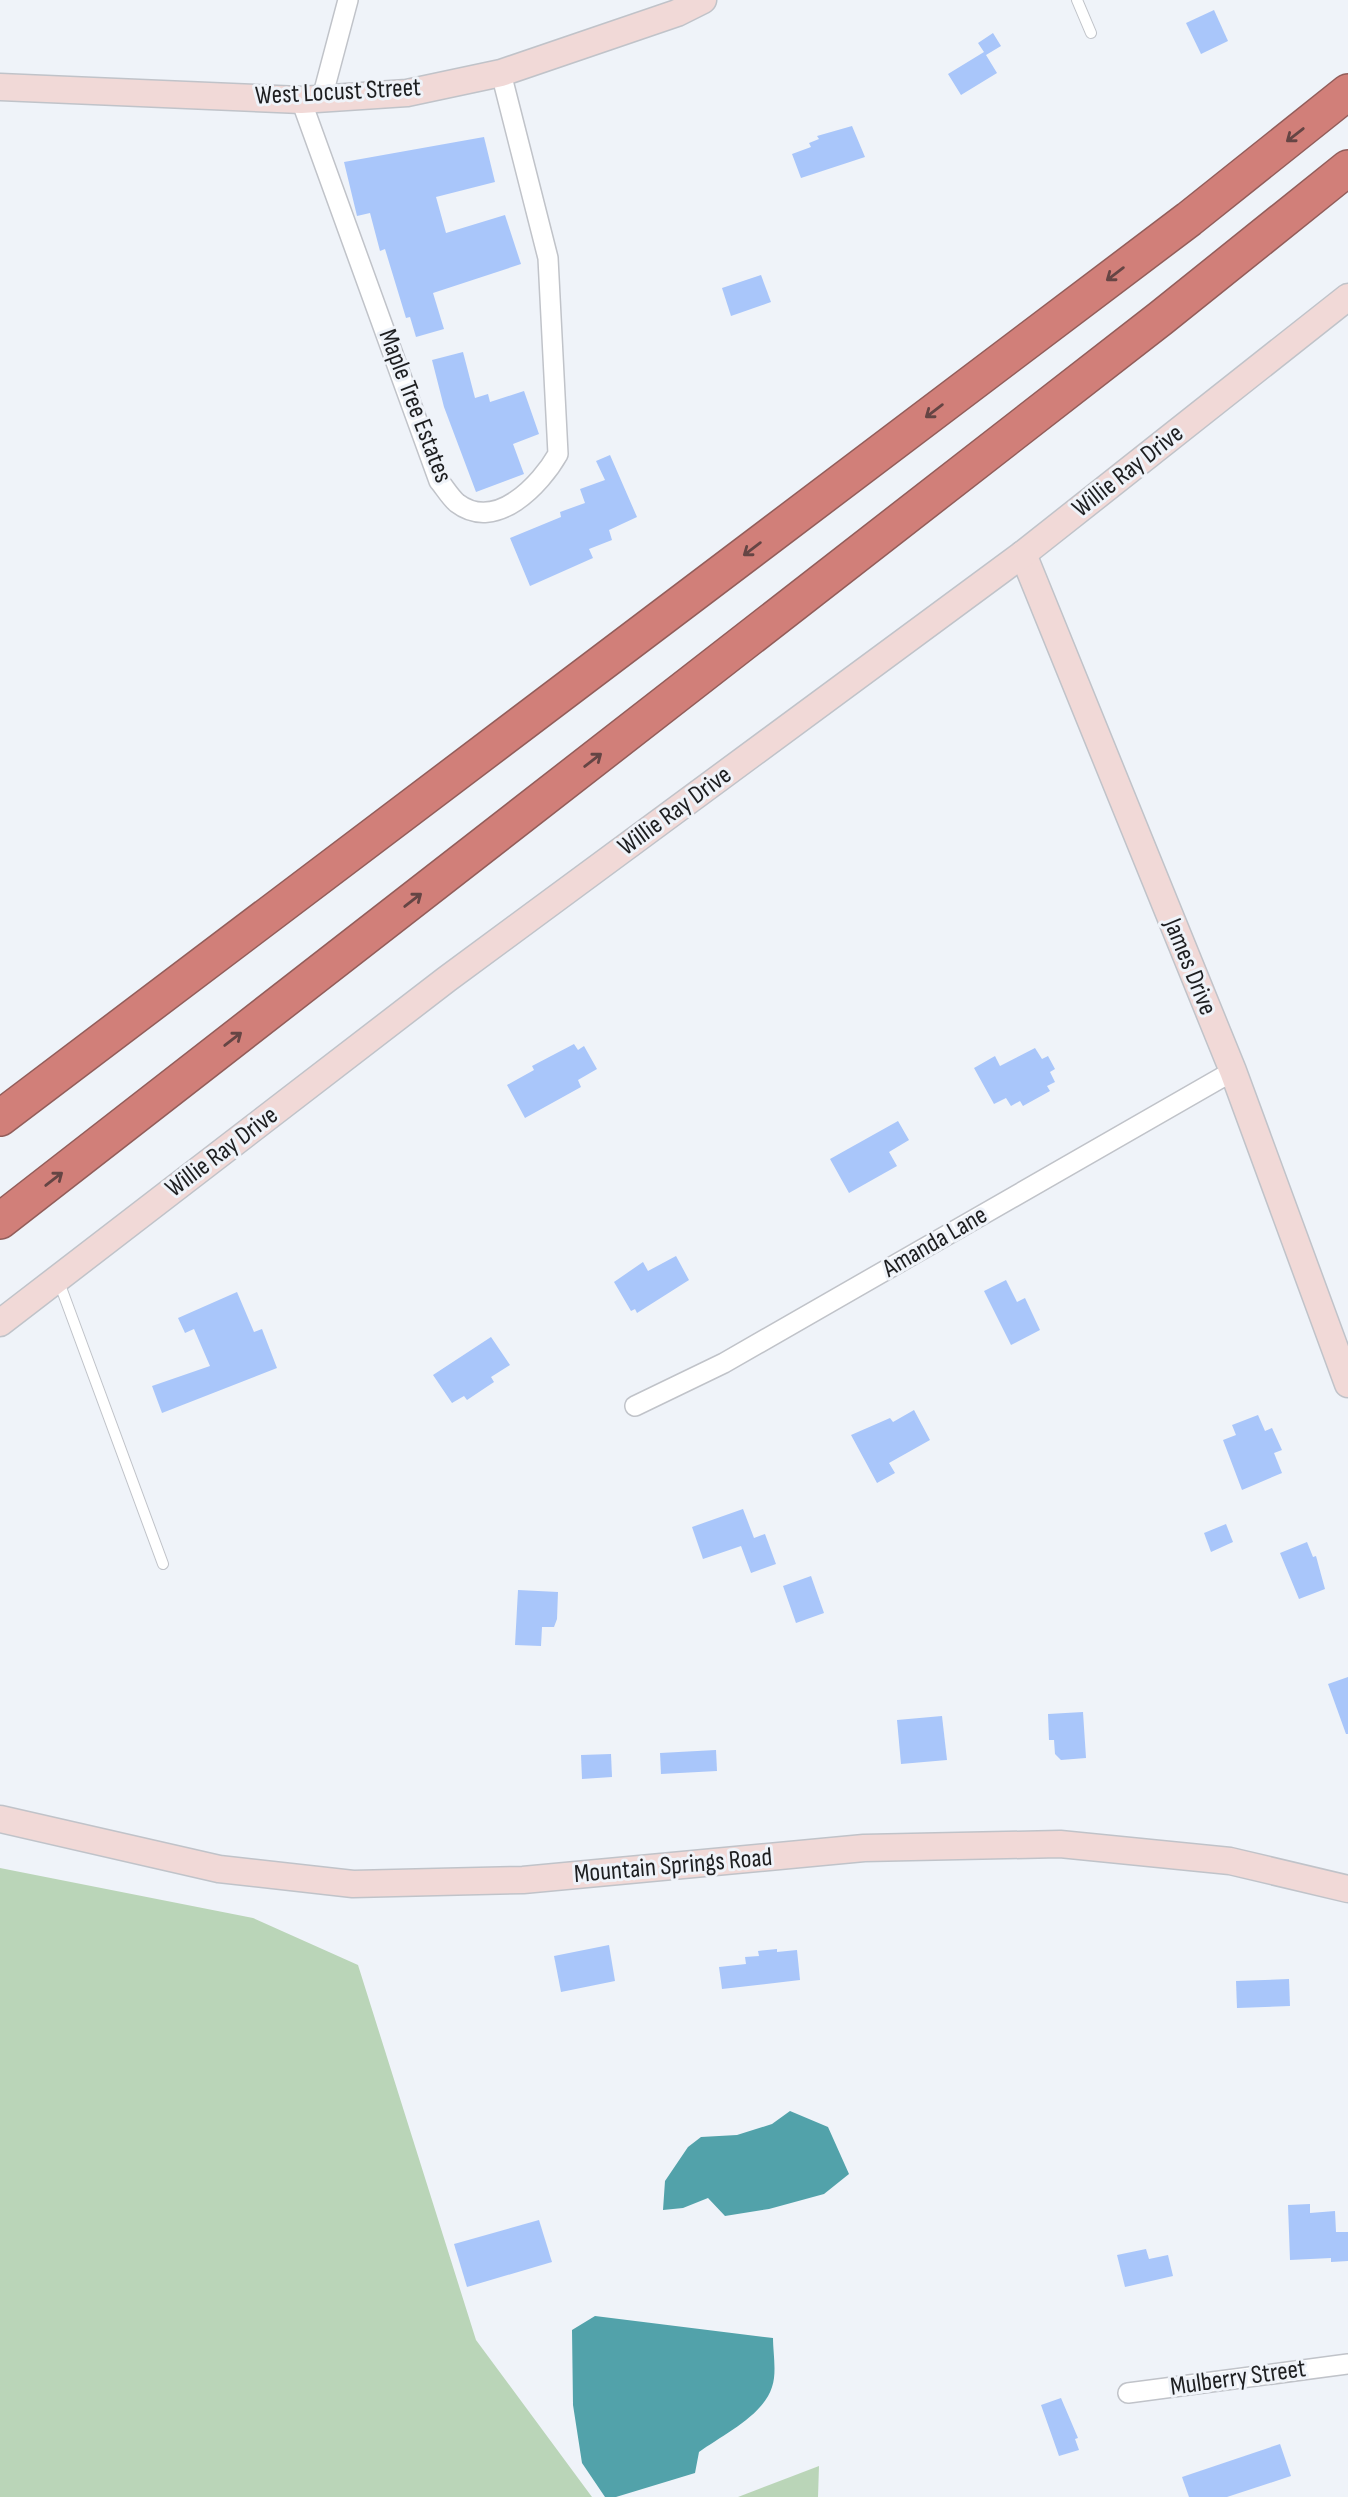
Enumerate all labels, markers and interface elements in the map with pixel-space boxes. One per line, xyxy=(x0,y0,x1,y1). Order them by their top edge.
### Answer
street label: West Locust Street xyxy=(254,72,422,112)
one-way arrow xyxy=(1286,127,1305,142)
one-way arrow xyxy=(1107,267,1125,282)
street label: Maple Tree Estates xyxy=(372,325,458,487)
one-way arrow xyxy=(925,404,944,419)
street label: Willie Ray Drive xyxy=(1066,418,1190,524)
one-way arrow xyxy=(744,541,762,556)
one-way arrow xyxy=(583,752,601,768)
street label: Willie Ray Drive xyxy=(612,760,738,862)
one-way arrow xyxy=(403,892,422,907)
street label: James Drive xyxy=(1156,913,1223,1020)
one-way arrow xyxy=(224,1032,242,1047)
street label: Willie Ray Drive xyxy=(160,1100,284,1204)
one-way arrow xyxy=(44,1171,63,1186)
street label: Amanda Lane xyxy=(876,1200,993,1285)
street label: Mountain Springs Road xyxy=(573,1842,773,1890)
street label: Mulberry Street xyxy=(1168,2353,1308,2403)

